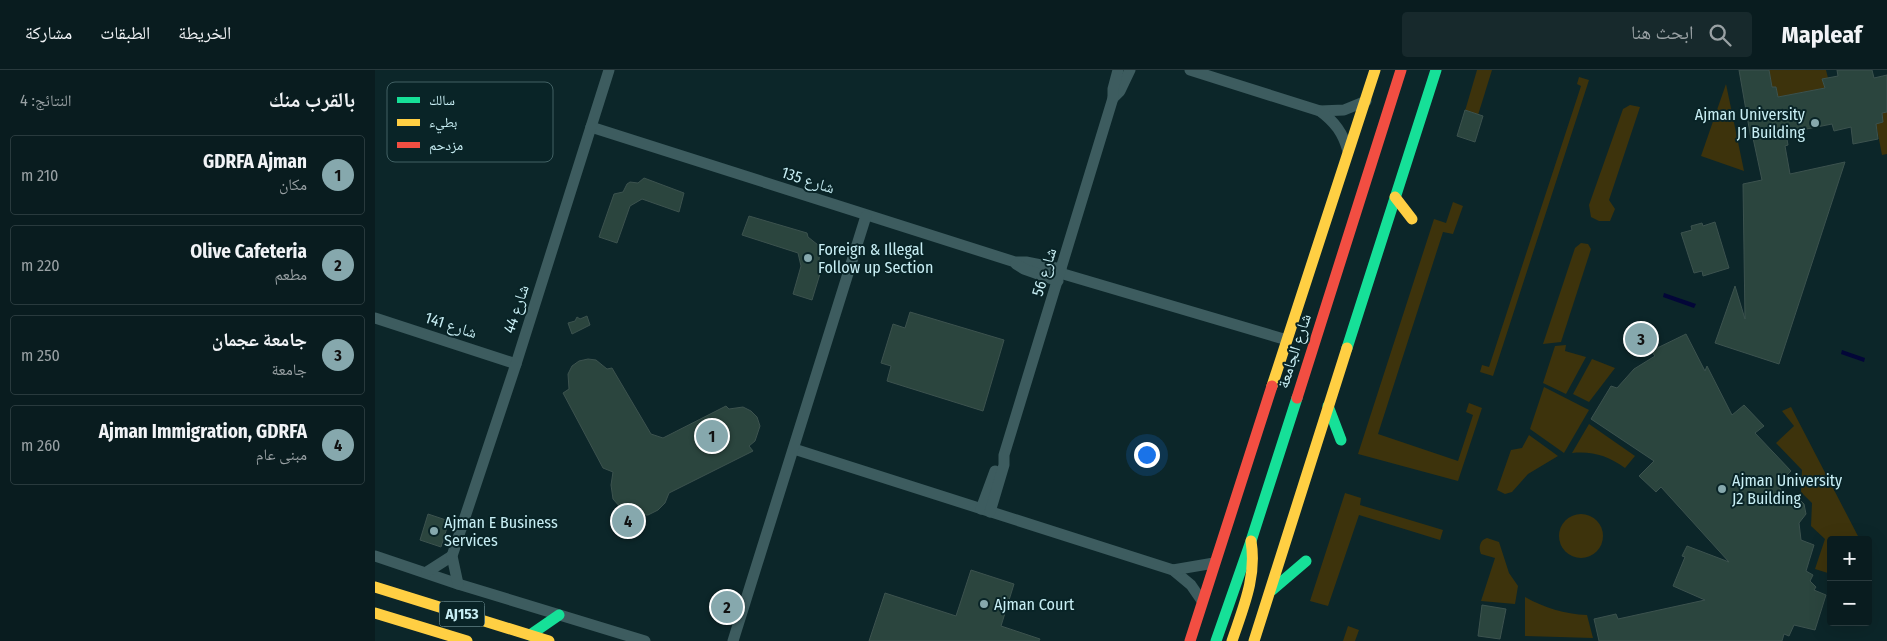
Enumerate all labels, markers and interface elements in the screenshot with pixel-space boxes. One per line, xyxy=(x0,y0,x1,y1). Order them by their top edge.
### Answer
search box xyxy=(1402,12,1752,57)
text: ابحث هنا xyxy=(1631,21,1694,44)
icon: search xyxy=(1706,21,1734,49)
text: Mapleaf xyxy=(1782,21,1862,49)
text: مشاركة xyxy=(25,22,72,44)
text: الطبقات xyxy=(100,22,150,44)
text: الخريطة xyxy=(178,22,231,44)
legend xyxy=(387,82,553,162)
text: بالقرب منك xyxy=(269,87,355,113)
text: النتائج: 4 xyxy=(20,91,72,110)
text: سالك xyxy=(429,92,455,109)
place label: Ajman University J1 Building xyxy=(1695,105,1806,142)
text: بطيء xyxy=(429,114,458,134)
marker: Ajman University J1 Building xyxy=(1809,117,1821,129)
text: مزدحم xyxy=(429,137,463,155)
text: GDRFA Ajman xyxy=(203,150,307,173)
street label: شارع 135 xyxy=(779,162,837,198)
text: 210 m xyxy=(21,166,58,185)
text: 1 xyxy=(335,166,341,185)
text: مكان xyxy=(279,175,307,194)
text: Olive Cafeteria xyxy=(190,240,307,263)
place label: Foreign & Illegal Follow up Section xyxy=(818,240,933,277)
street label: شارع 56 xyxy=(1028,246,1061,299)
marker: Foreign & Illegal Follow up Section xyxy=(802,252,814,264)
text: 220 m xyxy=(21,256,60,275)
text: 2 xyxy=(334,256,342,275)
text: مطعم xyxy=(275,265,307,284)
street label: شارع 44 xyxy=(499,282,534,336)
street label: شارع 141 xyxy=(422,308,479,343)
street label: شارع الجامعة xyxy=(1273,311,1316,391)
pin: 3 xyxy=(1625,320,1657,358)
text: جامعة عجمان xyxy=(212,328,307,351)
text: 250 m xyxy=(21,346,60,365)
text: 3 xyxy=(334,346,342,365)
text: جامعة xyxy=(272,360,307,379)
pin: 1 xyxy=(696,417,728,455)
text: Ajman Immigration, GDRFA xyxy=(99,420,307,443)
text: 260 m xyxy=(21,436,60,455)
text: 4 xyxy=(334,436,342,455)
your location xyxy=(1134,442,1160,468)
text: مبنى عام xyxy=(256,445,307,464)
place label: Ajman University J2 Building xyxy=(1732,471,1843,508)
marker: Ajman University J2 Building xyxy=(1716,483,1728,495)
pin: 4 xyxy=(612,502,644,540)
place label: Ajman E Business Services xyxy=(444,513,558,550)
marker: Ajman E Business Services xyxy=(428,525,440,537)
map controls xyxy=(1827,536,1872,626)
button: + xyxy=(1827,536,1872,581)
button: − xyxy=(1827,581,1872,626)
pin: 2 xyxy=(711,588,743,626)
place label: Ajman Court xyxy=(994,595,1075,614)
marker: Ajman Court xyxy=(978,598,990,610)
road number: AJ153 xyxy=(439,602,485,626)

